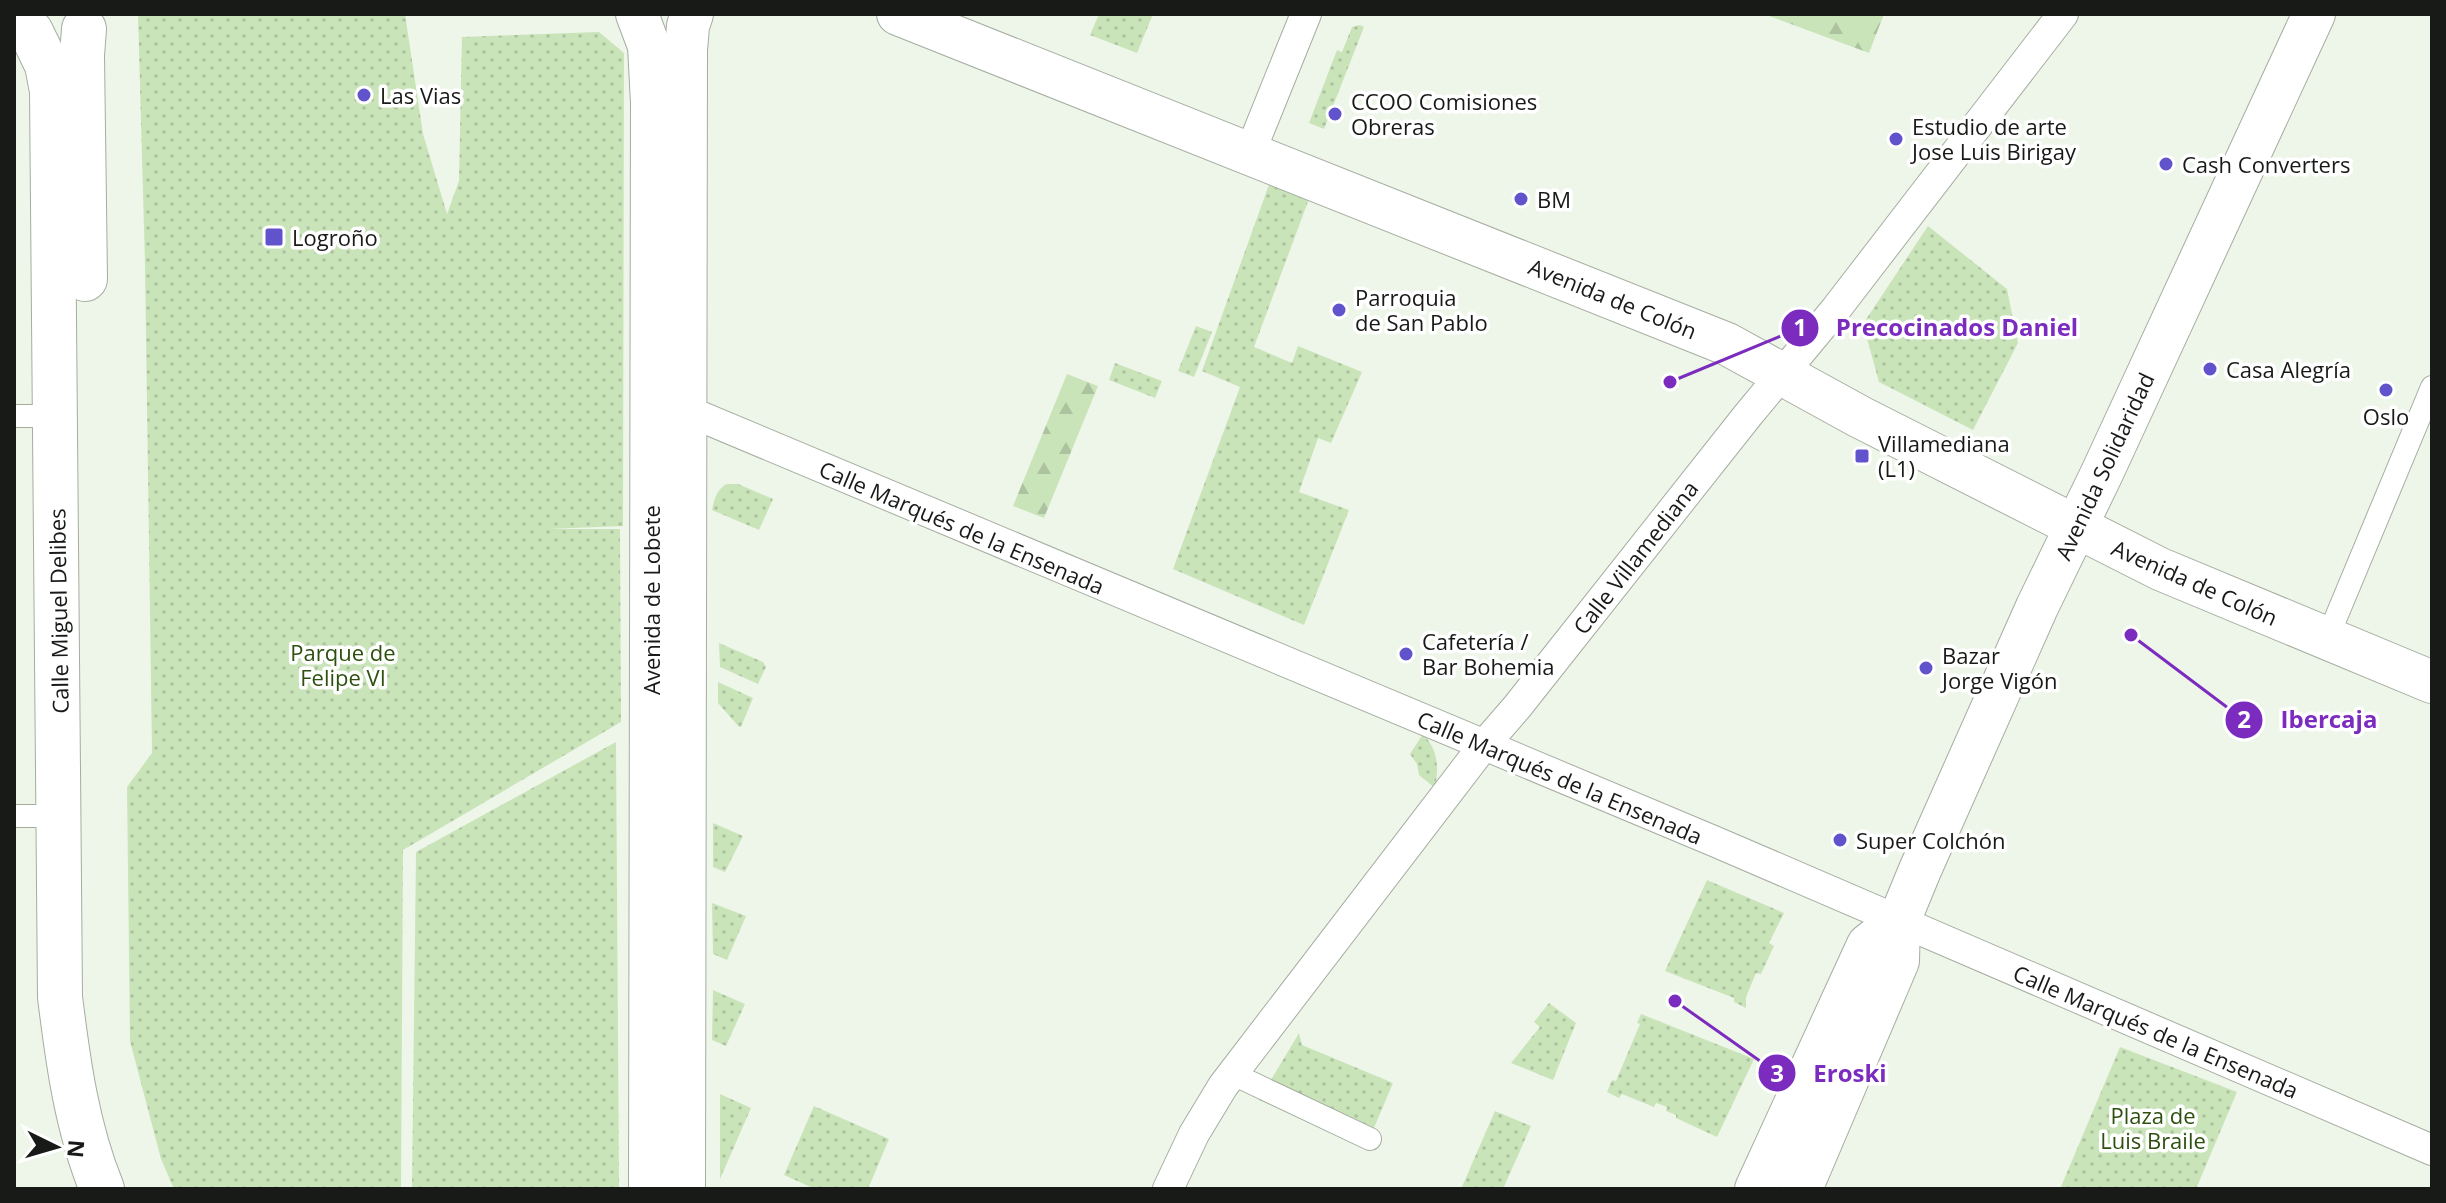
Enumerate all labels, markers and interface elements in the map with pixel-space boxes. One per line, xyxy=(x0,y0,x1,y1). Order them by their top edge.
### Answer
place label: Las Vias xyxy=(380,80,461,110)
marker: Las Vias xyxy=(355,86,373,104)
place label: CCOO Comisiones Obreras xyxy=(1351,86,1537,141)
marker: CCOO Comisiones Obreras xyxy=(1326,105,1344,123)
place label: Estudio de arte Jose Luis Birigay xyxy=(1910,111,2077,166)
marker: Estudio de arte Jose Luis Birigay xyxy=(1887,130,1905,148)
place label: Cash Converters xyxy=(2182,149,2350,179)
marker: Cash Converters xyxy=(2157,155,2175,173)
place label: BM xyxy=(1537,184,1571,214)
marker: BM xyxy=(1512,190,1530,208)
place label: Logroño xyxy=(292,222,378,252)
marker: Logroño xyxy=(263,226,285,248)
street label: Avenida de Colón xyxy=(1525,251,1701,345)
place label: Parroquia de San Pablo xyxy=(1355,282,1488,337)
marker: Parroquia de San Pablo xyxy=(1330,301,1348,319)
callout: Precocinados Daniel xyxy=(1780,304,2094,352)
text: 1 xyxy=(1793,310,1807,343)
text: Precocinados Daniel xyxy=(1836,310,2078,343)
place label: Casa Alegría xyxy=(2226,354,2351,384)
marker: Casa Alegría xyxy=(2201,360,2219,378)
street label: Avenida Solidaridad xyxy=(2047,367,2161,565)
marker: Oslo xyxy=(2377,381,2395,399)
place label: Oslo xyxy=(2363,401,2409,431)
place label: Villamediana (L1) xyxy=(1878,428,2010,483)
marker: Villamediana (L1) xyxy=(1853,447,1871,465)
street label: Calle Marqués de la Ensenada xyxy=(815,453,1109,601)
street label: Calle Villamediana xyxy=(1566,474,1704,640)
street label: Avenida de Lobete xyxy=(636,505,666,695)
street label: Calle Miguel Delibes xyxy=(41,508,75,714)
street label: Avenida de Colón xyxy=(2107,532,2283,632)
place label: Cafetería / Bar Bohemia xyxy=(1422,626,1555,681)
park label: Parque de Felipe VI xyxy=(290,637,396,692)
place label: Bazar Jorge Vigón xyxy=(1940,640,2058,695)
marker: Cafetería / Bar Bohemia xyxy=(1397,645,1415,663)
marker: Bazar Jorge Vigón xyxy=(1917,659,1935,677)
callout: Ibercaja xyxy=(2224,696,2393,744)
text: 2 xyxy=(2237,702,2251,735)
text: Ibercaja xyxy=(2281,702,2377,735)
street label: Calle Marqués de la Ensenada xyxy=(1413,703,1707,851)
place label: Super Colchón xyxy=(1856,825,2005,855)
marker: Super Colchón xyxy=(1831,831,1849,849)
street label: Calle Marqués de la Ensenada xyxy=(2009,957,2303,1105)
callout: Eroski xyxy=(1757,1049,1902,1097)
text: 3 xyxy=(1770,1056,1784,1089)
text: Eroski xyxy=(1813,1056,1887,1089)
park label: Plaza de Luis Braile xyxy=(2100,1100,2206,1155)
north arrow xyxy=(16,1107,96,1187)
text: N xyxy=(61,1139,93,1159)

